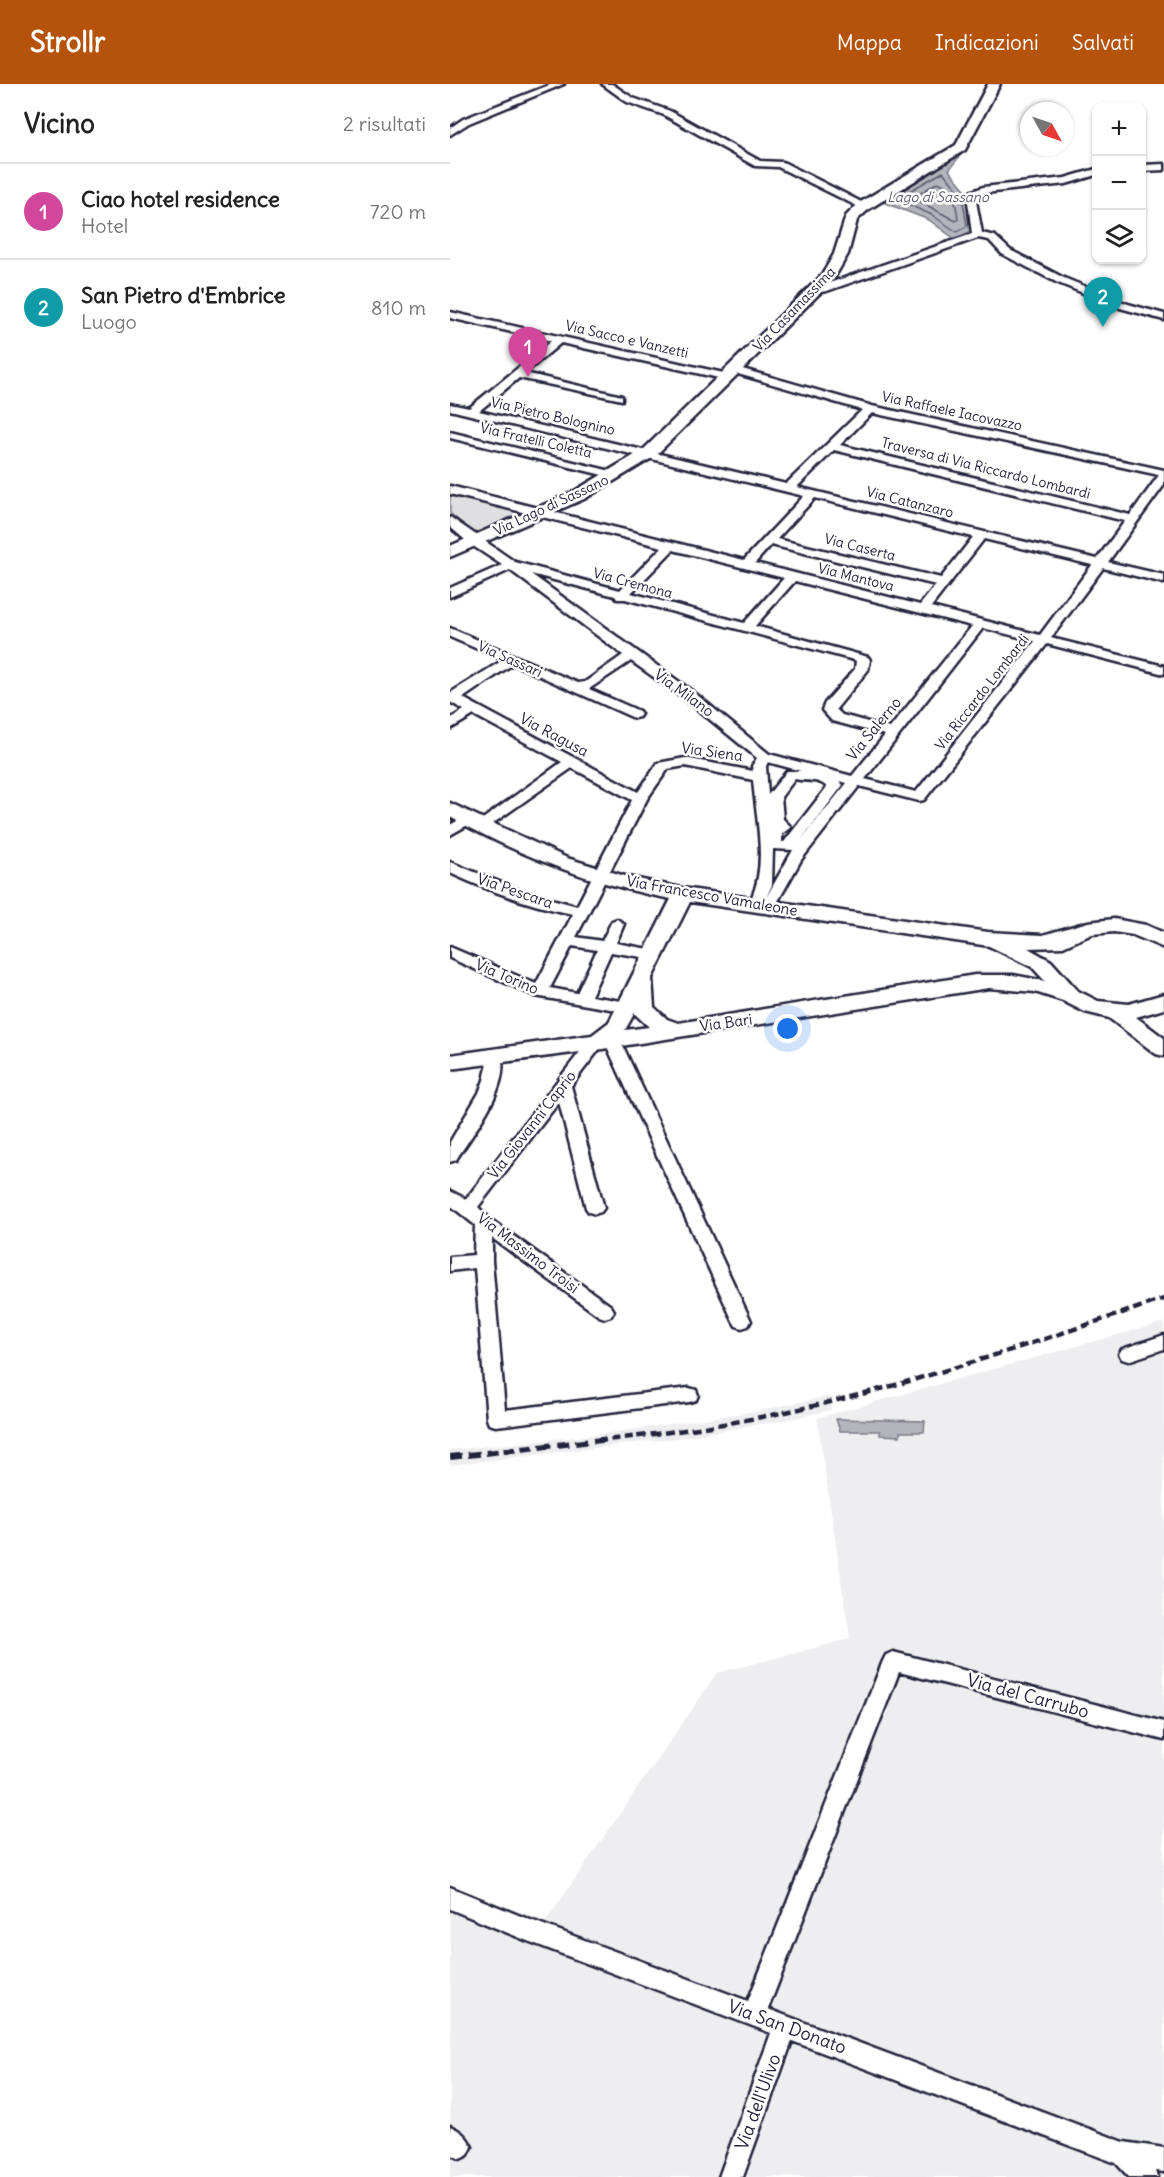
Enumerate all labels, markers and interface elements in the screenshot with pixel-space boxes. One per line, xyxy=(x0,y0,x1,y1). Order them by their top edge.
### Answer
text: Strollr xyxy=(30,24,105,60)
text: Mappa xyxy=(837,29,902,56)
text: Indicazioni xyxy=(935,29,1039,56)
text: Salvati xyxy=(1072,29,1134,56)
north arrow xyxy=(1020,102,1074,156)
map controls xyxy=(1092,102,1146,264)
button: + xyxy=(1092,102,1146,156)
text: Vicino xyxy=(24,107,95,140)
text: 2 risultati xyxy=(343,111,426,136)
button: − xyxy=(1092,156,1146,210)
text: Ciao hotel residence xyxy=(81,185,280,213)
water label: Lago di Sassano xyxy=(887,188,990,206)
text: 1 xyxy=(40,199,47,224)
text: 720 m xyxy=(370,199,426,224)
button: layers xyxy=(1092,210,1146,264)
text: Hotel xyxy=(81,213,128,238)
street label: Via Casamassima xyxy=(749,263,839,355)
pin: 2 xyxy=(1084,278,1122,327)
text: San Pietro d'Embrice xyxy=(81,281,286,309)
text: 2 xyxy=(38,295,49,320)
text: 810 m xyxy=(371,295,426,320)
text: Luogo xyxy=(81,309,137,334)
street label: Via Sacco e Vanzetti xyxy=(564,316,690,362)
pin: 1 xyxy=(508,328,548,377)
street label: Via Raffaele Iacovazzo xyxy=(880,387,1024,435)
street label: Via Pietro Bolognino xyxy=(489,393,617,439)
street label: Via Fratelli Coletta xyxy=(478,418,594,462)
street label: Traversa di Via Riccardo Lombardi xyxy=(880,433,1092,503)
street label: Via Lago di Sassano xyxy=(491,470,612,540)
street label: Via Catanzaro xyxy=(865,482,956,522)
street label: Via Caserta xyxy=(823,529,897,565)
street label: Via Mantova xyxy=(816,559,896,595)
street label: Via Cremona xyxy=(591,564,675,602)
street label: Via Riccardo Lombardi xyxy=(931,630,1033,754)
street label: Via Sassari xyxy=(475,637,545,681)
street label: Via Milano xyxy=(651,665,718,721)
street label: Via Salerno xyxy=(842,693,905,764)
street label: Via Ragusa xyxy=(516,708,592,761)
street label: Via Siena xyxy=(680,738,744,765)
street label: Via Pescara xyxy=(475,869,556,912)
street label: Via Francesco Vamaleone xyxy=(625,871,799,920)
street label: Via Torino xyxy=(473,955,542,998)
street label: Via Bari xyxy=(698,1009,753,1036)
your location xyxy=(773,1014,802,1043)
street label: Via Giovanni Caprio xyxy=(483,1067,580,1183)
street label: Via Massimo Troisi xyxy=(474,1208,583,1297)
street label: Via del Carrubo xyxy=(964,1668,1092,1723)
street label: Via San Donato xyxy=(725,1994,850,2059)
street label: Via dell'Ulivo xyxy=(730,2051,786,2153)

